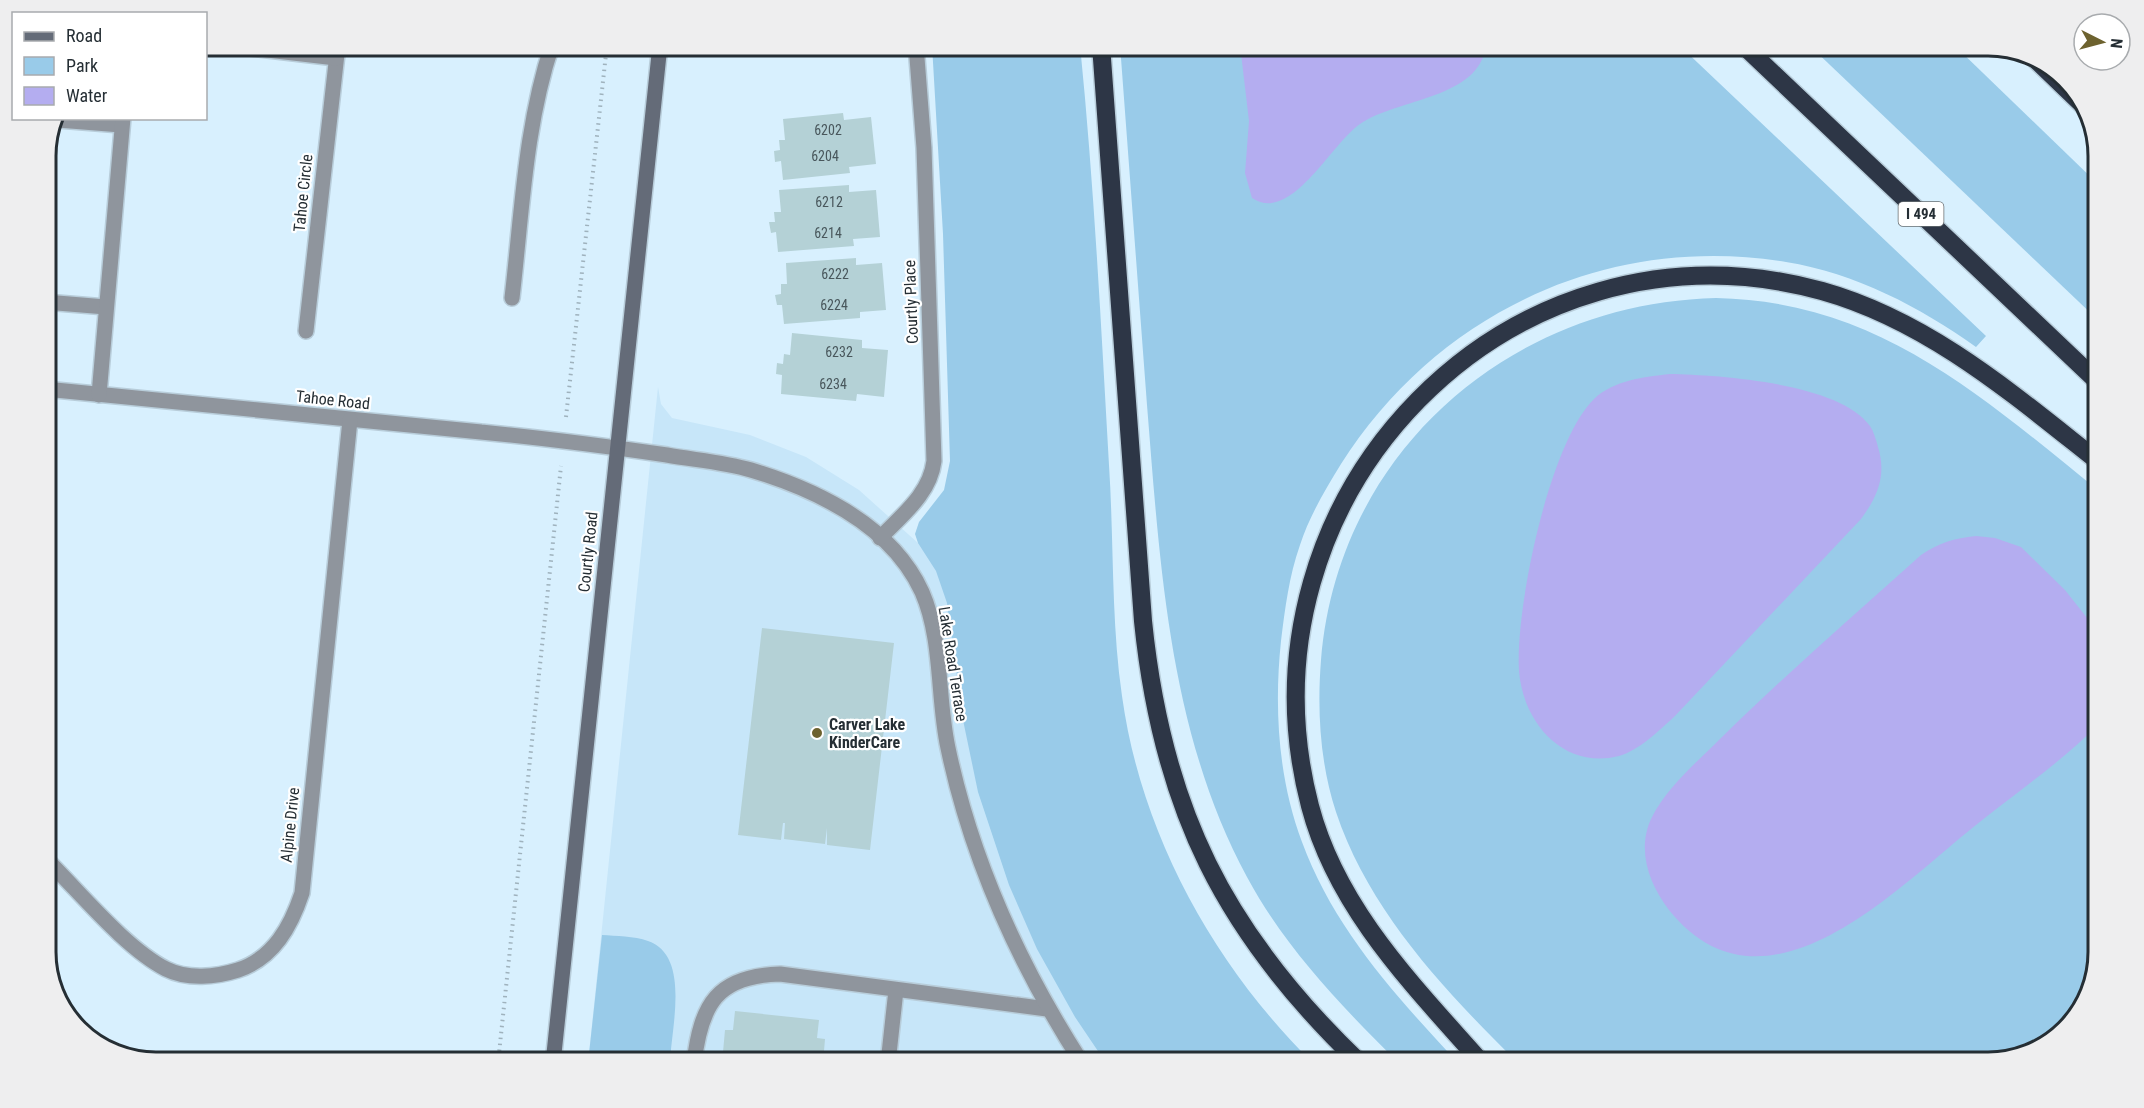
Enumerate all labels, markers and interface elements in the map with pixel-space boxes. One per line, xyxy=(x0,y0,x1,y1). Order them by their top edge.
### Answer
legend xyxy=(12,12,207,120)
north arrow xyxy=(2072,12,2132,72)
text: Road xyxy=(66,25,102,46)
text: N xyxy=(2106,38,2126,49)
text: Park xyxy=(66,55,98,76)
text: Water xyxy=(66,85,108,106)
house number: 6202 xyxy=(814,122,842,138)
house number: 6204 xyxy=(811,148,839,164)
street label: Tahoe Circle xyxy=(289,153,317,233)
house number: 6212 xyxy=(815,194,843,210)
road number: I 494 xyxy=(1898,202,1944,226)
house number: 6214 xyxy=(814,225,842,241)
street label: Courtly Place xyxy=(900,260,922,344)
house number: 6222 xyxy=(821,266,849,282)
house number: 6224 xyxy=(820,297,848,313)
house number: 6232 xyxy=(825,344,853,360)
house number: 6234 xyxy=(819,376,847,392)
street label: Tahoe Road xyxy=(295,387,371,413)
street label: Courtly Road xyxy=(574,511,602,593)
street label: Lake Road Terrace xyxy=(935,605,971,723)
place label: Carver Lake KinderCare xyxy=(829,715,906,752)
marker: Carver Lake KinderCare xyxy=(810,726,824,740)
street label: Alpine Drive xyxy=(277,787,303,863)

